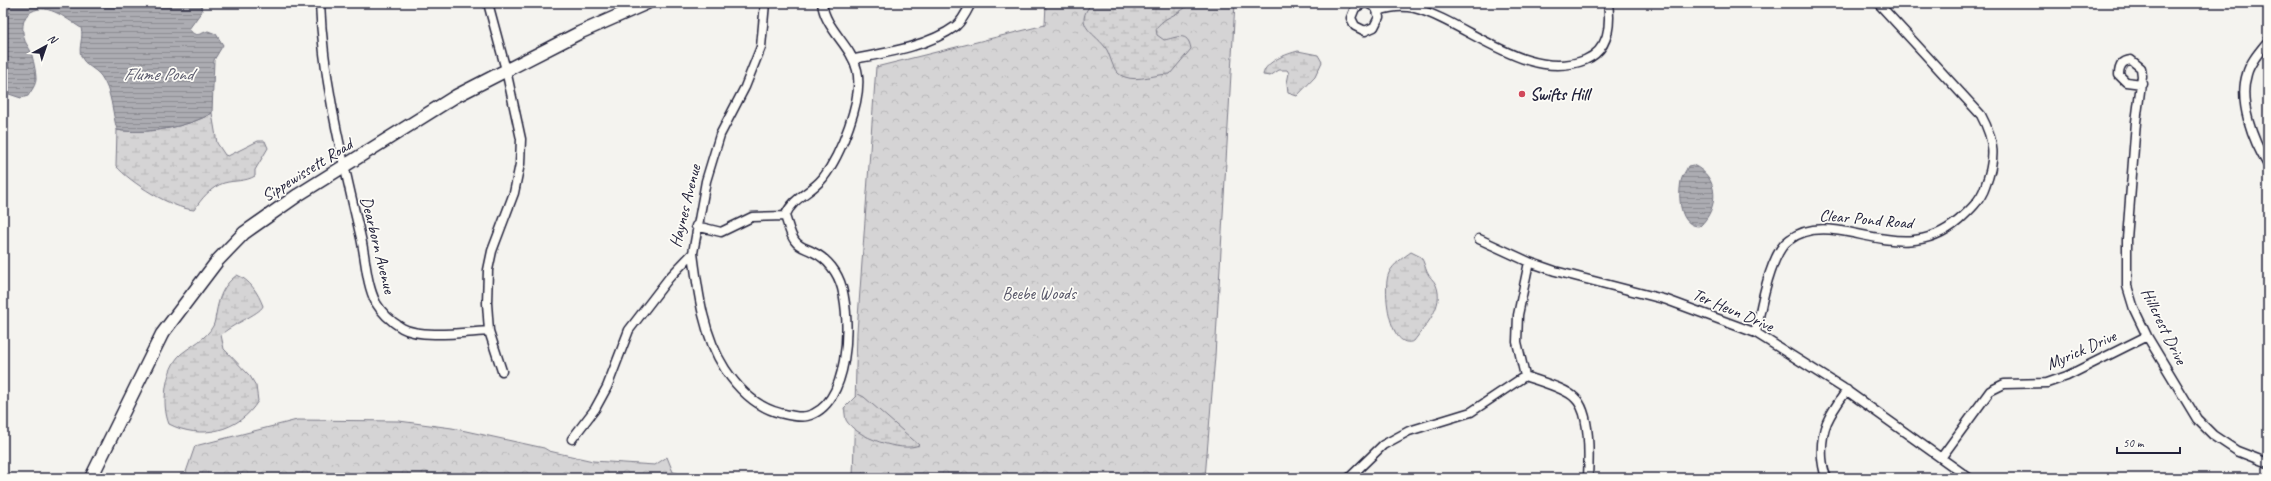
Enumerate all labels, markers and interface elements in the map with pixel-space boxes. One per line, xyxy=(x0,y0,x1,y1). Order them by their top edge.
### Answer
north arrow xyxy=(26,26,66,66)
text: N xyxy=(45,31,61,47)
water label: Flume Pond xyxy=(123,63,198,85)
place label: Swifts Hill xyxy=(1530,84,1593,105)
marker: Swifts Hill xyxy=(1517,89,1527,99)
street label: Sippewissett Road xyxy=(258,132,359,206)
street label: Haynes Avenue xyxy=(665,161,706,250)
street label: Dearborn Avenue xyxy=(356,194,401,297)
street label: Clear Pond Road xyxy=(1819,204,1917,234)
park label: Beebe Woods xyxy=(1002,283,1078,304)
street label: Ter Heun Drive xyxy=(1689,284,1778,337)
street label: Hillcrest Drive xyxy=(2136,284,2192,369)
street label: Myrick Drive xyxy=(2043,325,2120,375)
scale bar xyxy=(2117,429,2180,455)
text: 50 m xyxy=(2123,435,2145,451)

